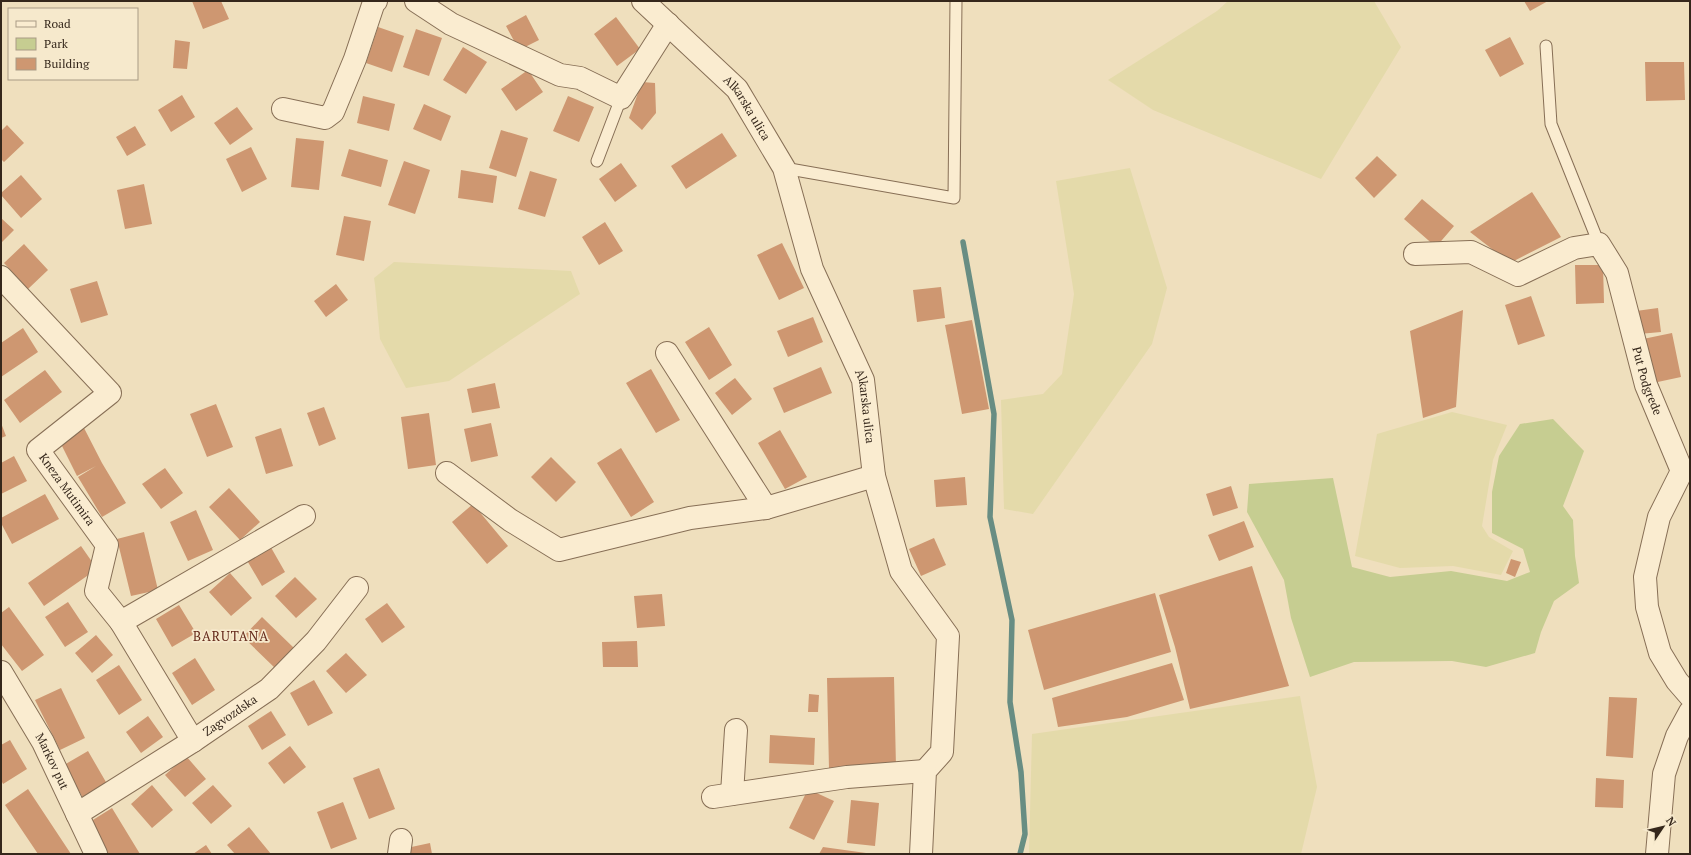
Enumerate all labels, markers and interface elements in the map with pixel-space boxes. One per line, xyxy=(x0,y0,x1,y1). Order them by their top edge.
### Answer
legend xyxy=(8,8,138,80)
text: Road xyxy=(44,16,71,31)
text: Park xyxy=(44,36,69,51)
text: Building xyxy=(44,56,90,71)
street label: Alkarska ulica xyxy=(720,72,774,143)
street label: Put Podgrede xyxy=(1629,345,1666,417)
street label: Alkarska ulica xyxy=(852,367,878,444)
street label: Kneza Mutimira xyxy=(36,450,98,528)
district label: BARUTANA xyxy=(193,627,269,645)
street label: Zagvozdska xyxy=(200,691,260,739)
street label: Markov put xyxy=(32,730,73,792)
north arrow xyxy=(1643,807,1683,847)
text: N xyxy=(1663,814,1680,829)

